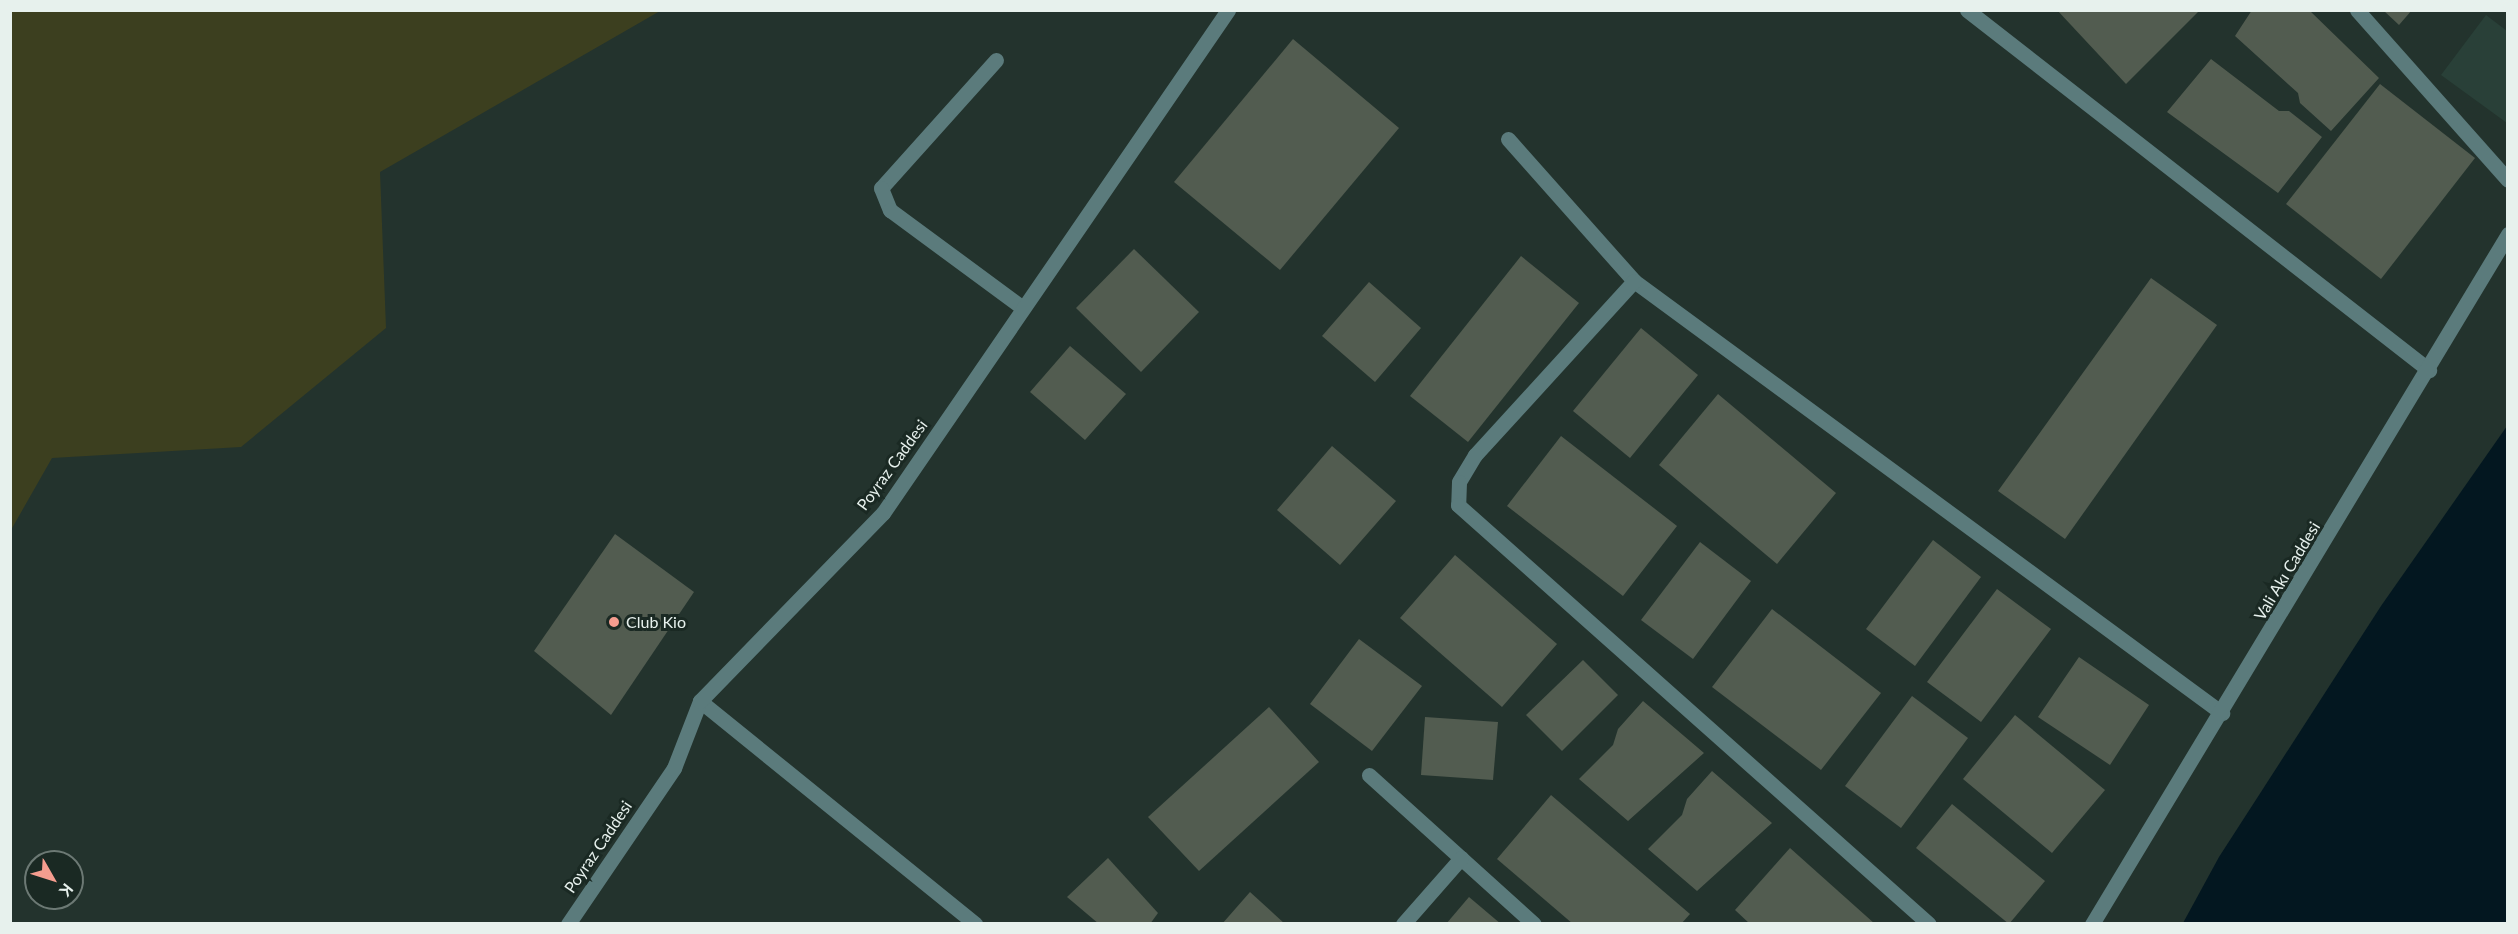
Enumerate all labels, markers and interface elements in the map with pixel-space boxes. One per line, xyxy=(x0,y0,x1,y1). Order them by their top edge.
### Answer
street label: Poyraz Caddesi xyxy=(853,416,931,514)
street label: Vali Akı Caddesi xyxy=(2250,518,2324,624)
place label: Club Kio xyxy=(626,612,686,632)
marker: Club Kio xyxy=(607,615,621,629)
street label: Poyraz Caddesi xyxy=(560,797,636,897)
north arrow xyxy=(24,850,84,910)
text: K xyxy=(56,880,78,901)

